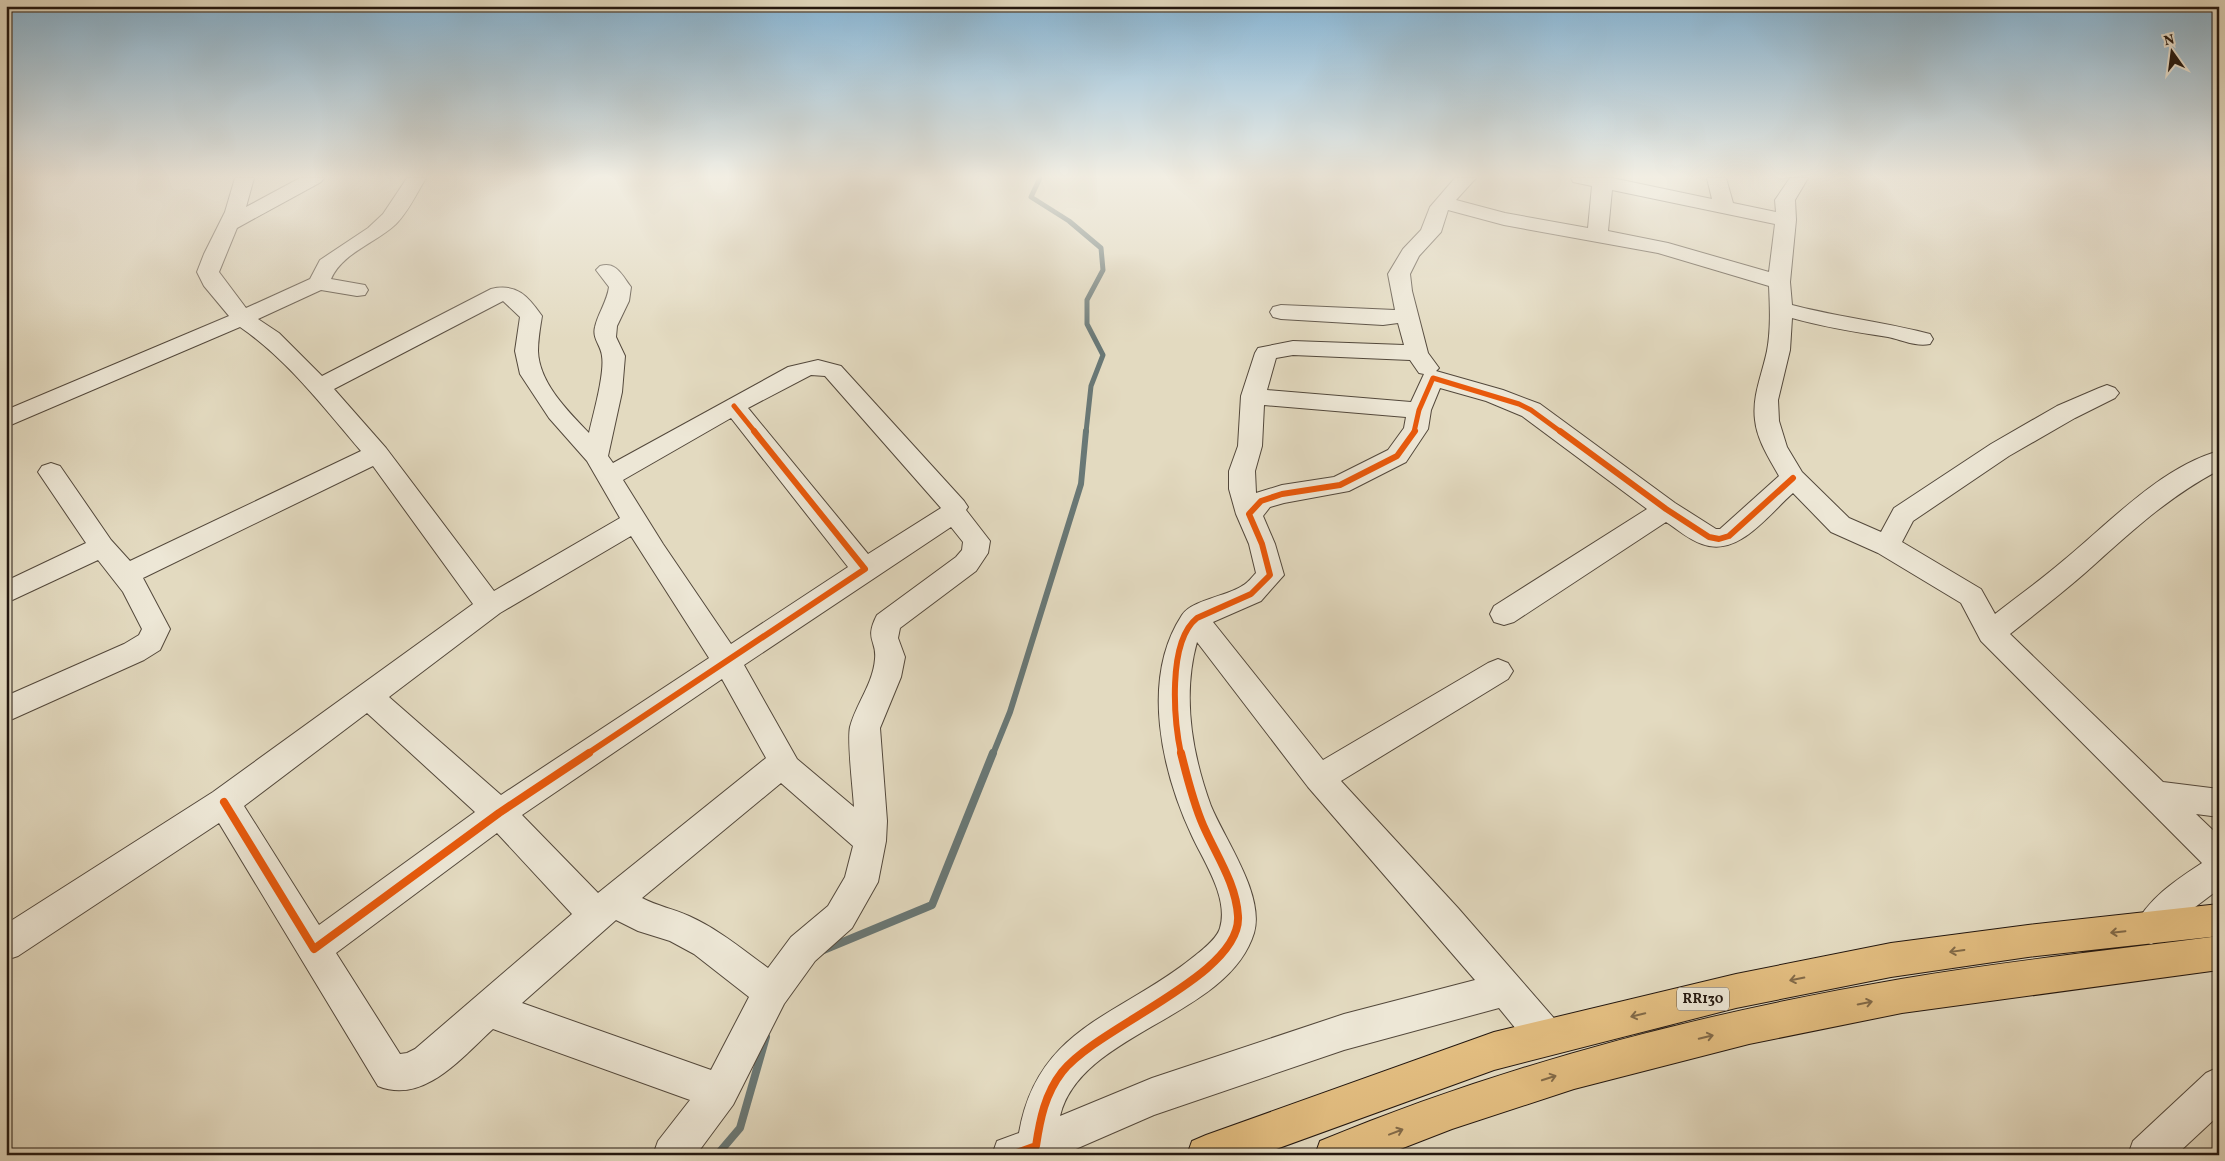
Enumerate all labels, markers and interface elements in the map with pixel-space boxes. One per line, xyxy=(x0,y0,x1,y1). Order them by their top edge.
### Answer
north arrow xyxy=(2148,28,2198,78)
text: N xyxy=(2162,30,2176,51)
one-way arrow xyxy=(2110,927,2126,937)
one-way arrow xyxy=(1949,946,1965,956)
one-way arrow xyxy=(1789,974,1805,984)
road number: RR130 xyxy=(1677,988,1729,1011)
one-way arrow xyxy=(1857,998,1873,1008)
one-way arrow xyxy=(1631,1011,1647,1020)
one-way arrow xyxy=(1698,1032,1714,1041)
one-way arrow xyxy=(1541,1073,1557,1083)
one-way arrow xyxy=(1388,1126,1403,1135)

